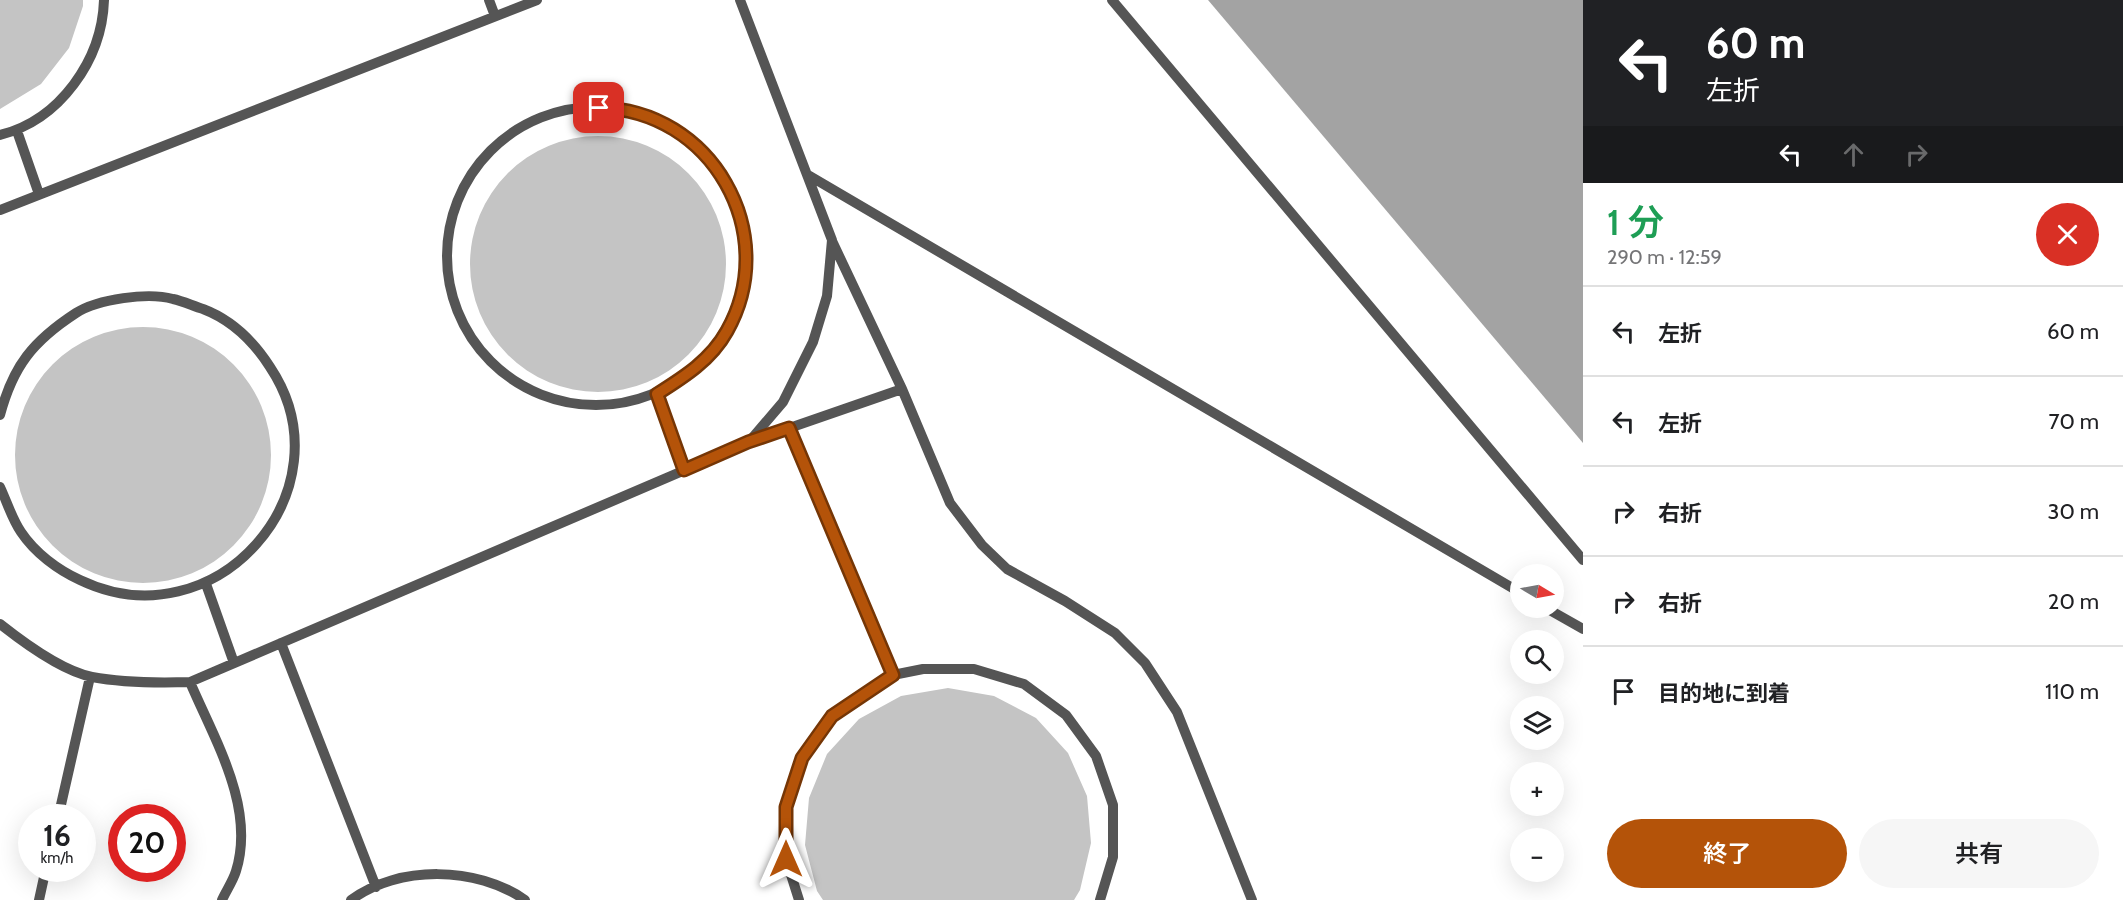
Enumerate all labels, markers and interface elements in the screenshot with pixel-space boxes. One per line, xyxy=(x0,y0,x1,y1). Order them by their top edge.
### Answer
text: 60 m xyxy=(1706,17,1805,69)
icon: left xyxy=(1607,24,1685,102)
text: 左折 xyxy=(1706,74,1760,107)
pin xyxy=(573,82,624,133)
icon: arrive xyxy=(582,91,615,124)
icon: left xyxy=(1774,138,1807,171)
icon: ahead xyxy=(1837,138,1870,171)
icon: right xyxy=(1900,138,1933,171)
text: 1 分 xyxy=(1607,200,1664,244)
button: close xyxy=(2036,203,2099,266)
text: 290 m · 12:59 xyxy=(1607,245,1722,269)
icon: left xyxy=(1607,315,1640,348)
text: 60 m xyxy=(2047,318,2099,345)
text: 左折 xyxy=(1658,320,1702,347)
icon: left xyxy=(1607,405,1640,438)
text: 70 m xyxy=(2049,408,2099,435)
text: 左折 xyxy=(1658,410,1702,437)
icon: right xyxy=(1607,495,1640,528)
text: 30 m xyxy=(2047,498,2099,525)
text: 右折 xyxy=(1658,500,1702,527)
north arrow xyxy=(1510,564,1564,618)
map controls xyxy=(1510,564,1564,882)
icon: right xyxy=(1607,585,1640,618)
text: 20 m xyxy=(2048,588,2099,615)
text: 右折 xyxy=(1658,590,1702,617)
button: search xyxy=(1510,630,1564,684)
icon: arrive xyxy=(1607,675,1640,708)
text: 110 m xyxy=(2045,678,2099,705)
text: 目的地に到着 xyxy=(1658,680,1790,707)
button: layers xyxy=(1510,696,1564,750)
button: + xyxy=(1510,762,1564,816)
speed limit sign: 20 xyxy=(108,804,186,882)
text: 16 xyxy=(43,817,71,854)
button: 終了 xyxy=(1607,819,1847,888)
button: 共有 xyxy=(1859,819,2099,888)
position arrow xyxy=(754,827,818,891)
button: − xyxy=(1510,828,1564,882)
text: km/h xyxy=(41,849,73,867)

